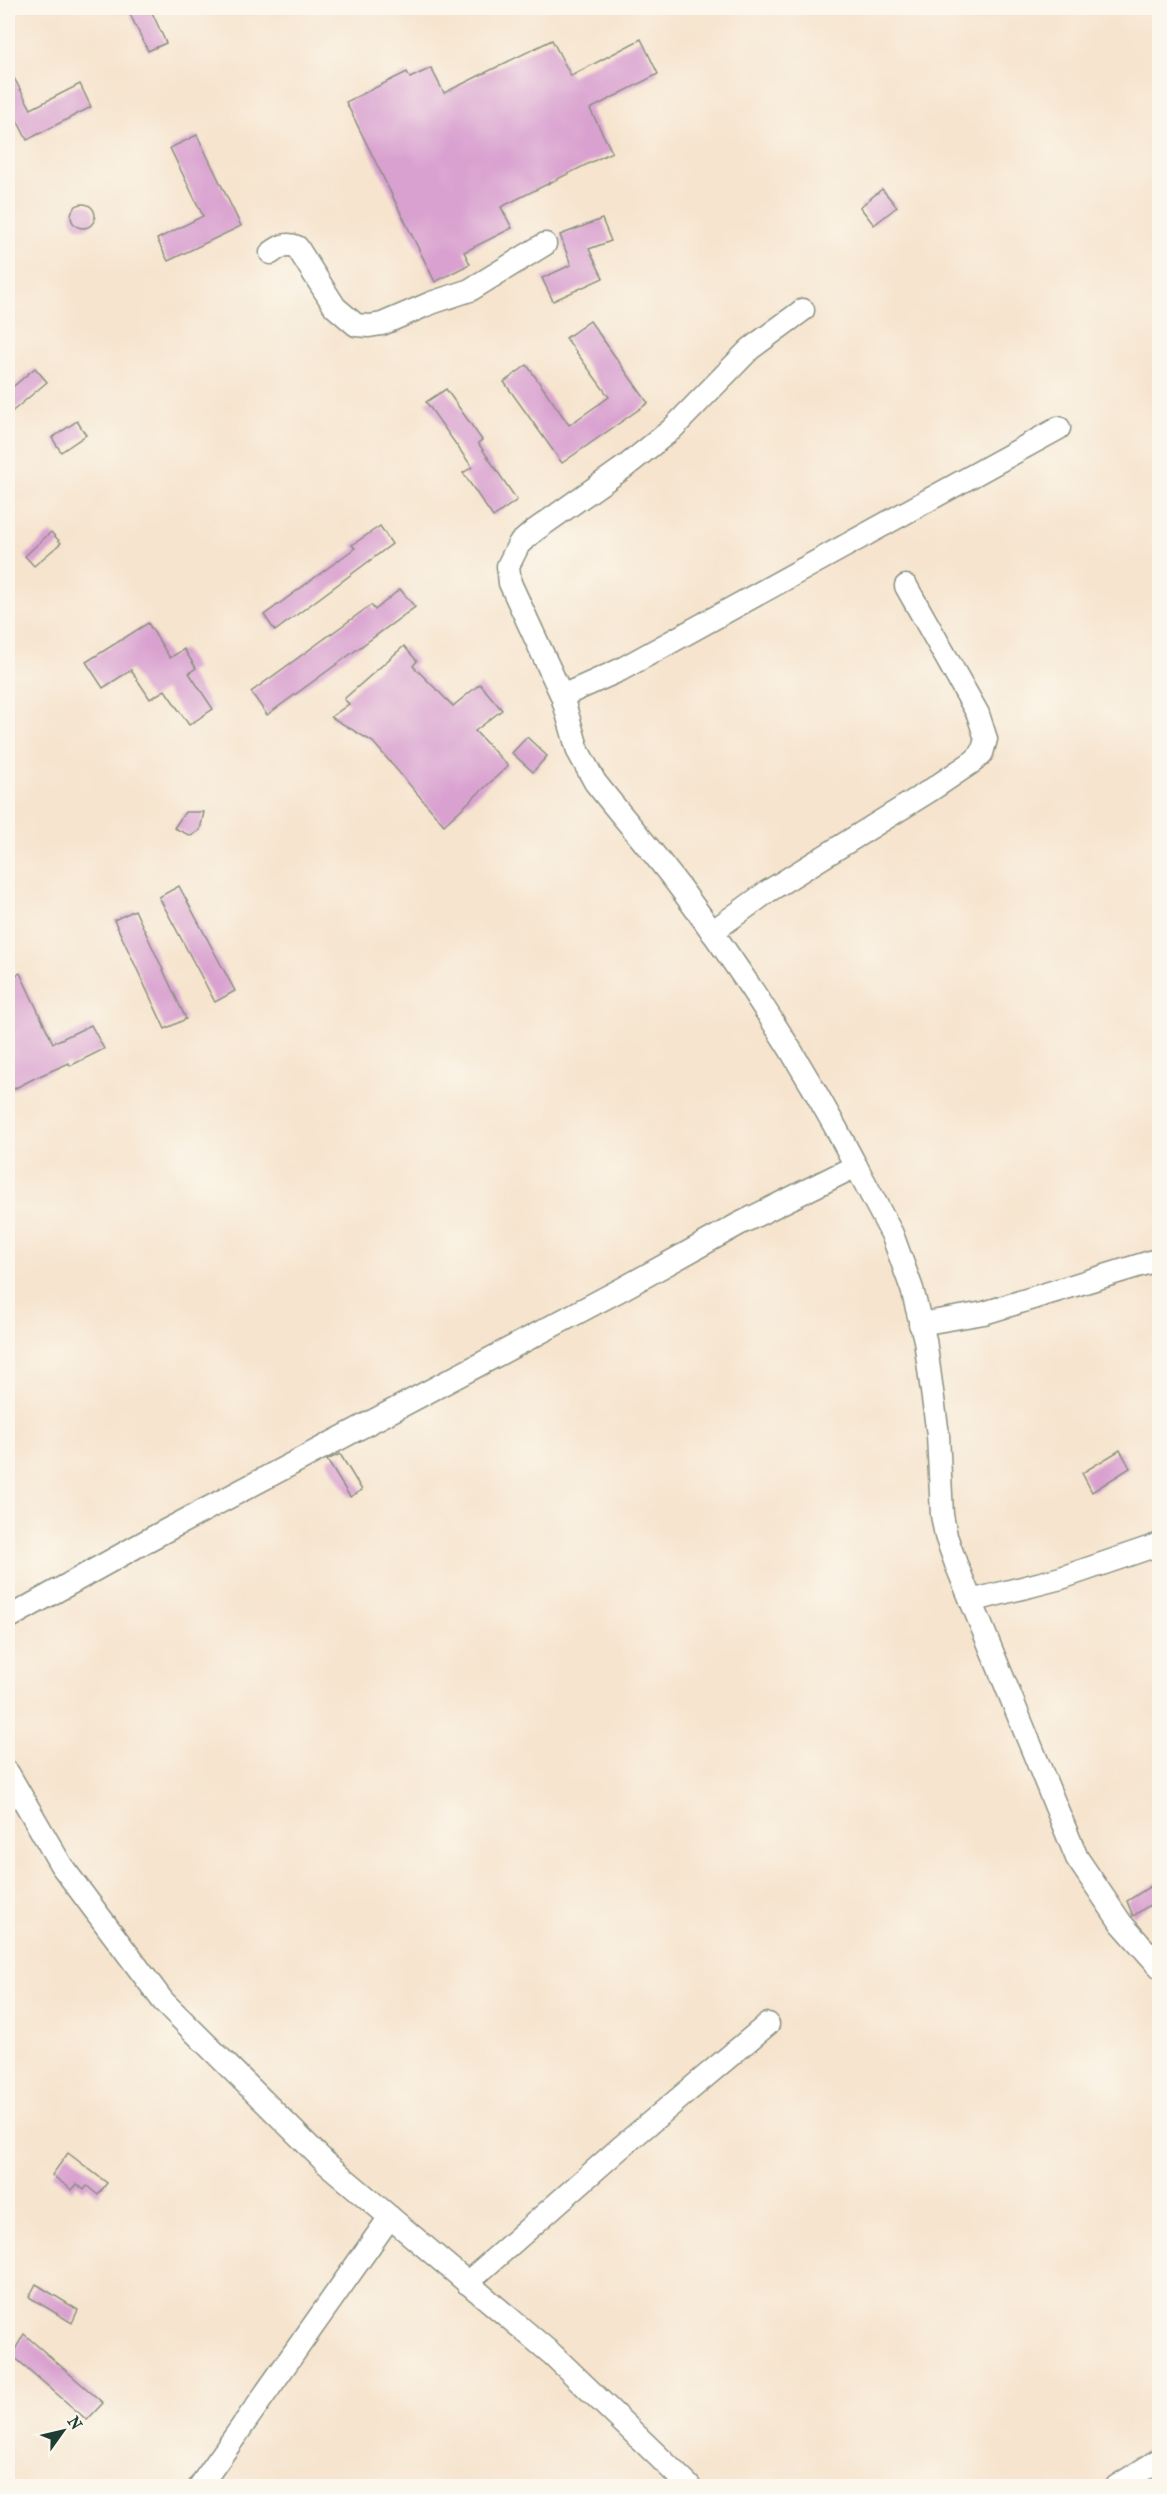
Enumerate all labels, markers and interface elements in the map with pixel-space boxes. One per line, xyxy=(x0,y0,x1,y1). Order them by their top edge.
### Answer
north arrow xyxy=(33,2401,93,2461)
text: N xyxy=(64,2413,87,2434)

